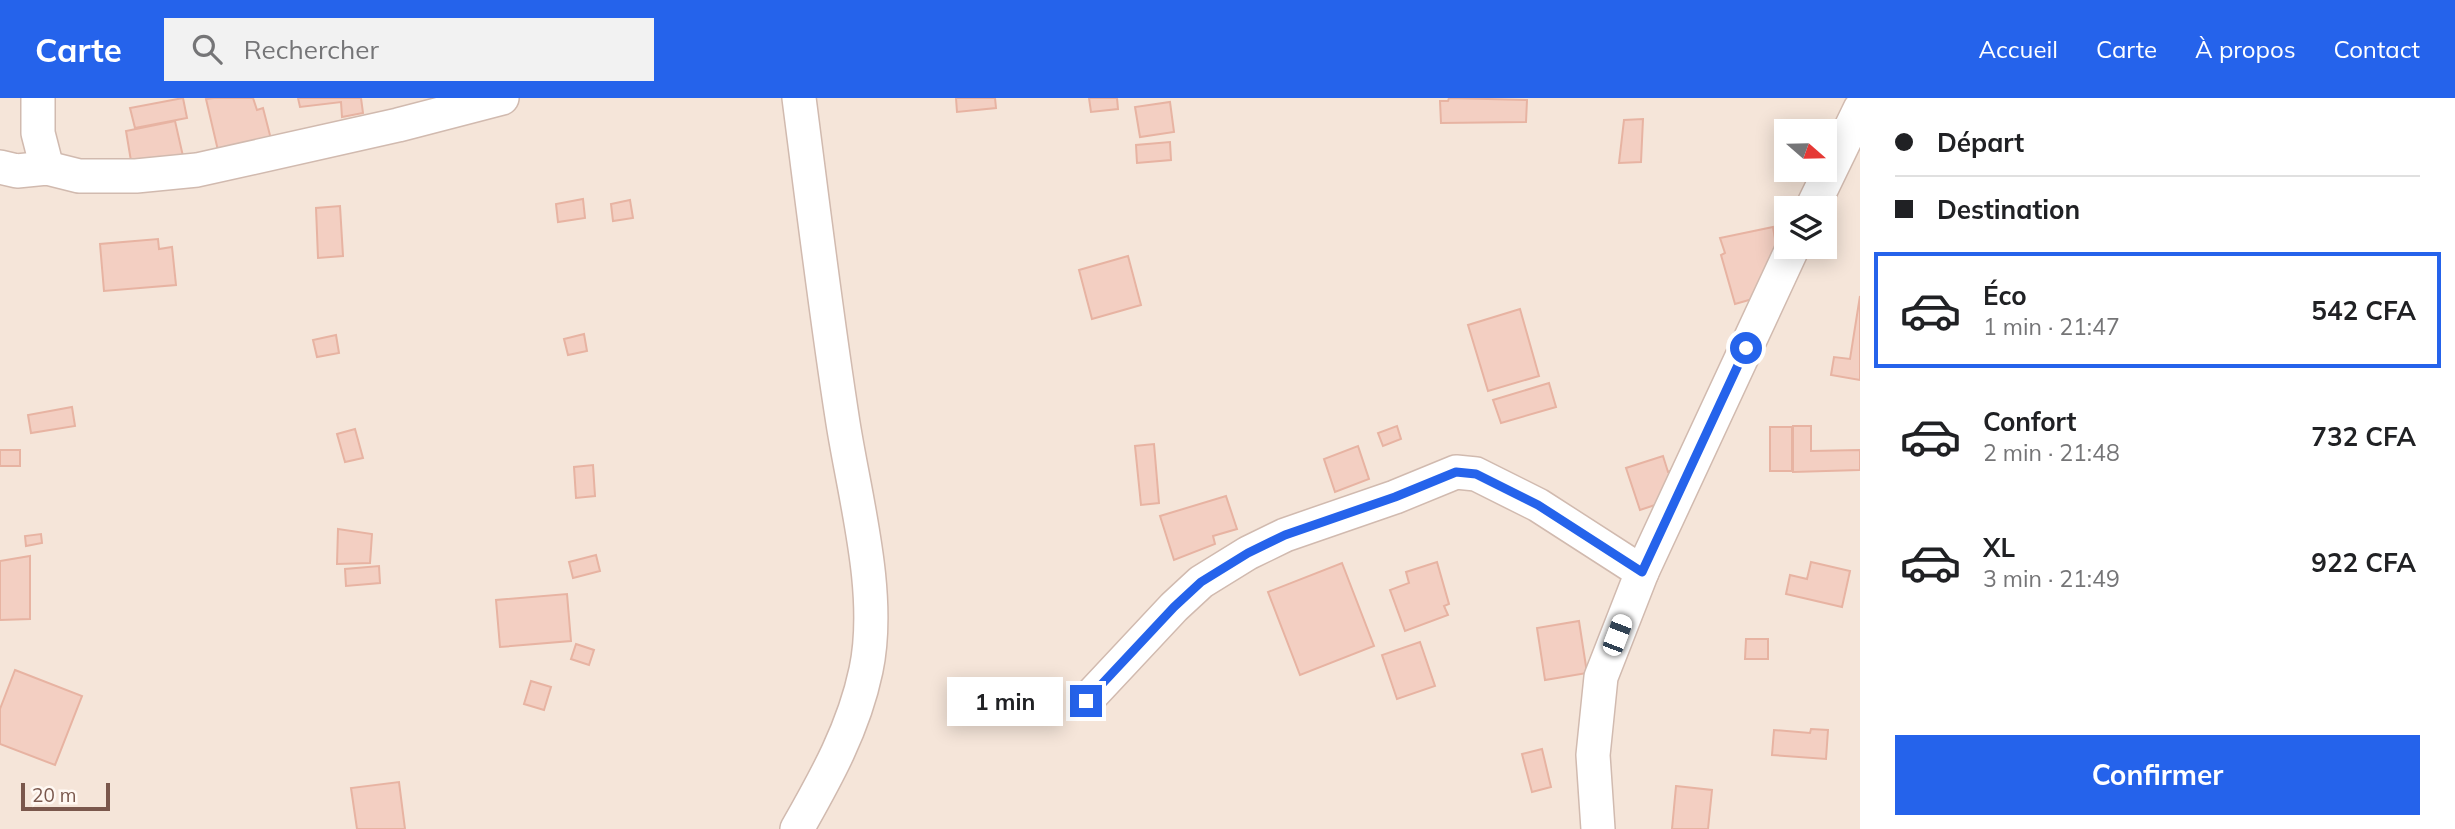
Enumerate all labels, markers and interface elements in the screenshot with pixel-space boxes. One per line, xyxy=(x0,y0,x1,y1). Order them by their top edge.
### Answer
search box xyxy=(164,18,654,81)
text: Carte xyxy=(35,29,122,70)
icon: search xyxy=(188,30,226,68)
text: Rechercher xyxy=(244,33,379,66)
text: Accueil xyxy=(1979,34,2058,64)
text: Carte xyxy=(2096,34,2157,64)
text: À propos xyxy=(2195,34,2296,64)
text: Contact xyxy=(2334,34,2420,64)
north arrow xyxy=(1774,119,1838,182)
map controls xyxy=(1774,119,1837,259)
text: Départ xyxy=(1937,126,2024,159)
text: Destination xyxy=(1937,193,2080,226)
button: layers xyxy=(1774,196,1837,259)
icon: car xyxy=(1899,279,1962,342)
text: Éco xyxy=(1983,279,2027,312)
text: 542 CFA xyxy=(2311,294,2416,327)
text: 1 min · 21:47 xyxy=(1983,312,2120,341)
route start xyxy=(1730,332,1762,364)
icon: car xyxy=(1899,405,1962,468)
text: Confort xyxy=(1983,405,2076,438)
text: 732 CFA xyxy=(2311,420,2416,453)
text: 2 min · 21:48 xyxy=(1983,438,2120,467)
icon: car xyxy=(1899,531,1962,594)
text: XL xyxy=(1983,531,2015,564)
text: 922 CFA xyxy=(2311,546,2416,579)
text: 3 min · 21:49 xyxy=(1983,564,2120,593)
car xyxy=(1600,612,1635,658)
callout: 1 min xyxy=(946,676,1062,726)
route end xyxy=(1070,685,1102,717)
text: 1 min xyxy=(975,687,1035,716)
button: Confirmer xyxy=(1895,735,2420,815)
scale bar xyxy=(21,780,110,812)
text: 20 m xyxy=(32,783,76,807)

